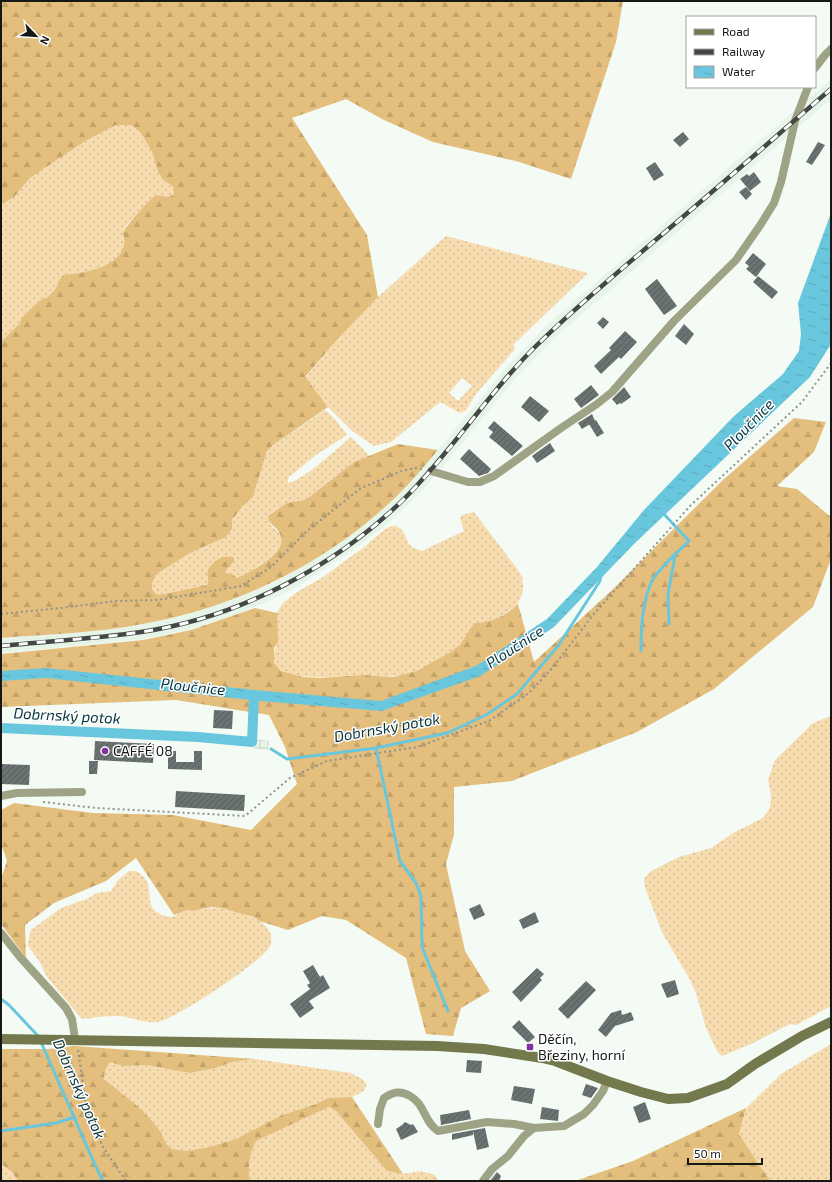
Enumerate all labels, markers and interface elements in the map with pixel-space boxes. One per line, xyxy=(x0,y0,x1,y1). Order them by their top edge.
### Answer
north arrow xyxy=(16,16,56,56)
legend xyxy=(686,16,816,88)
text: Road xyxy=(722,24,750,38)
text: N xyxy=(38,34,53,47)
text: Railway xyxy=(722,44,766,58)
text: Water xyxy=(722,64,756,78)
water label: Ploučnice xyxy=(719,395,777,454)
water label: Ploučnice xyxy=(482,621,547,671)
water label: Ploučnice xyxy=(160,674,226,698)
water label: Dobrnský potok xyxy=(13,703,121,728)
water label: Dobrnský potok xyxy=(332,709,442,746)
place label: CAFFÉ 08 xyxy=(113,742,173,759)
marker: CAFFÉ 08 xyxy=(100,746,110,756)
place label: Děčín, Březiny, horní xyxy=(538,1030,625,1063)
water label: Dobrnský potok xyxy=(49,1036,110,1142)
marker: Děčín, Březiny, horní xyxy=(525,1042,535,1052)
scale bar xyxy=(688,1140,762,1166)
text: 50 m xyxy=(694,1146,721,1160)

